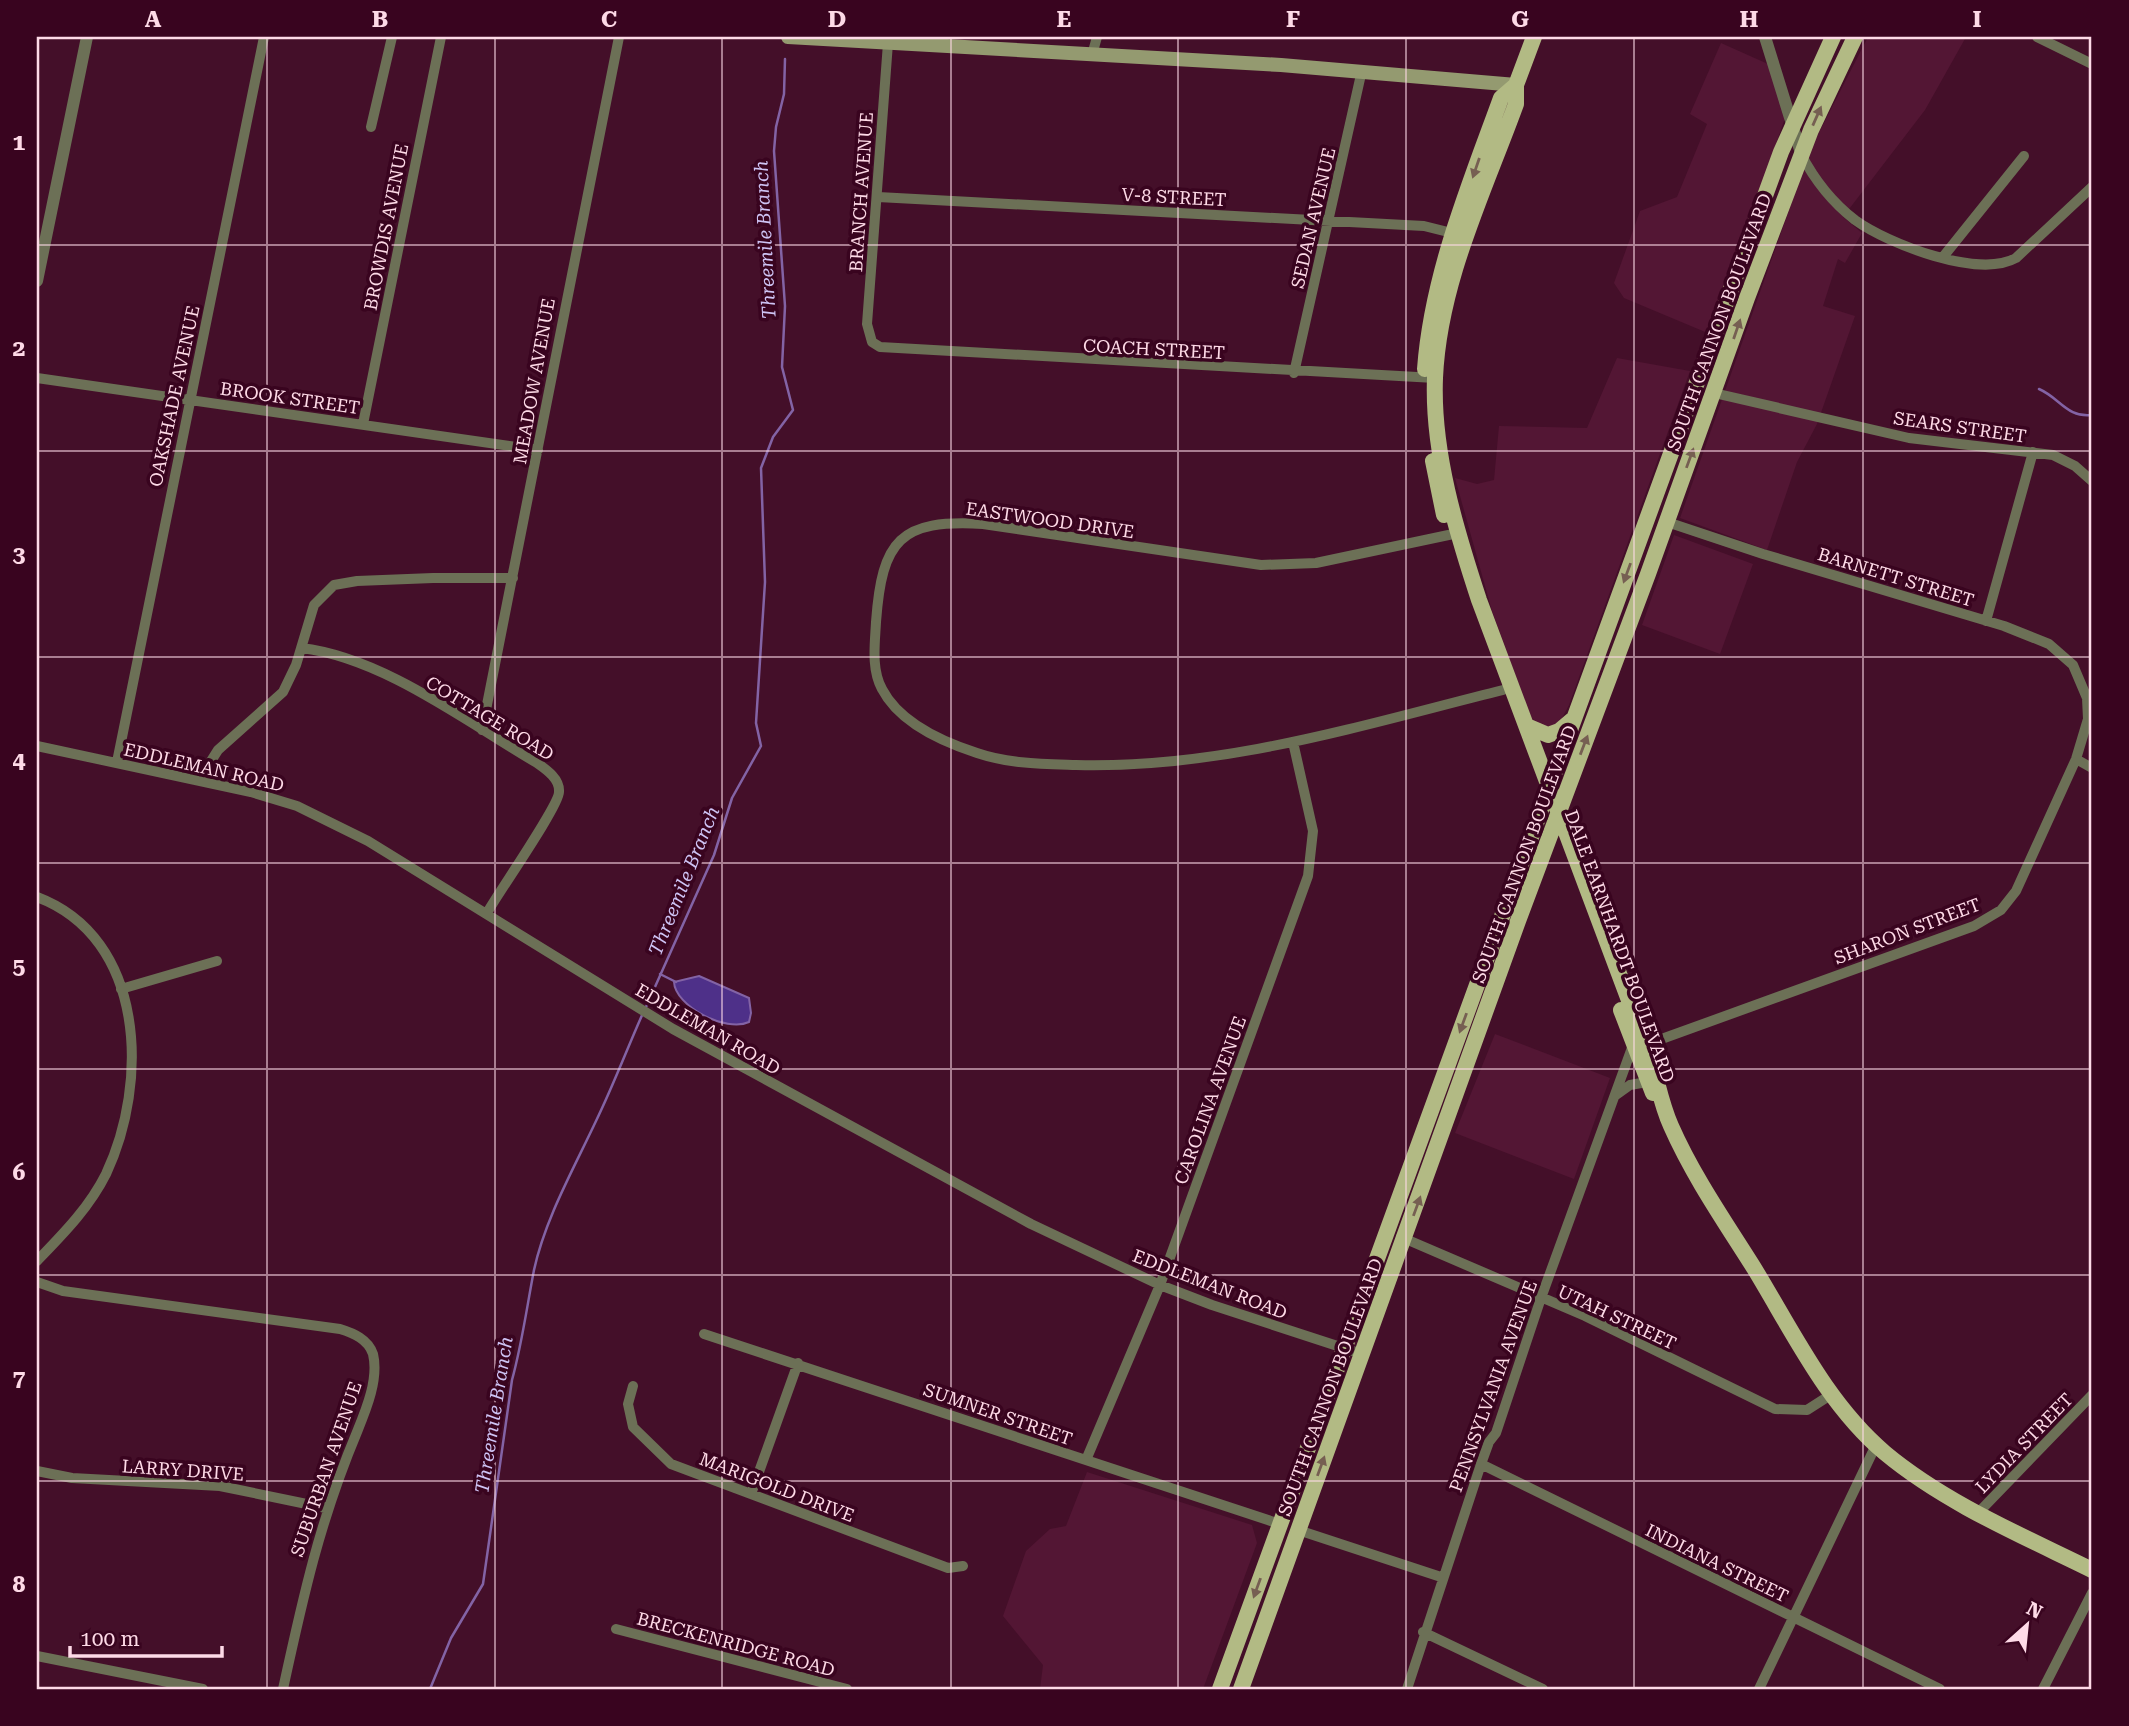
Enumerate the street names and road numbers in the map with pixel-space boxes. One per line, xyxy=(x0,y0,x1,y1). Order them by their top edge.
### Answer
street label: BRANCH AVENUE xyxy=(845,111,877,273)
street label: BROWDIS AVENUE xyxy=(360,142,412,312)
street label: SEDAN AVENUE xyxy=(1287,146,1339,290)
street label: V-8 STREET xyxy=(1121,184,1227,210)
street label: SOUTH CANNON BOULEVARD xyxy=(1662,190,1776,454)
street label: MEADOW AVENUE xyxy=(509,296,559,466)
street label: OAKSHADE AVENUE xyxy=(145,304,203,488)
street label: COACH STREET xyxy=(1083,335,1225,363)
street label: BROOK STREET xyxy=(219,378,361,418)
street label: SEARS STREET xyxy=(1892,407,2028,447)
street label: EASTWOOD DRIVE xyxy=(964,498,1136,542)
street label: BARNETT STREET xyxy=(1815,543,1977,611)
street label: COTTAGE ROAD xyxy=(422,672,558,765)
street label: SOUTH CANNON BOULEVARD xyxy=(1467,722,1581,986)
street label: EDDLEMAN ROAD xyxy=(122,738,286,796)
street label: DALE EARNHARDT BOULEVARD xyxy=(1561,807,1679,1085)
street label: SHARON STREET xyxy=(1831,893,1983,969)
street label: EDDLEMAN ROAD xyxy=(632,979,784,1079)
street label: CAROLINA AVENUE xyxy=(1170,1013,1250,1187)
street label: EDDLEMAN ROAD xyxy=(1130,1245,1290,1323)
street label: SOUTH CANNON BOULEVARD xyxy=(1273,1255,1387,1519)
street label: PENNSYLVANIA AVENUE xyxy=(1445,1277,1541,1495)
street label: UTAH STREET xyxy=(1554,1280,1680,1354)
street label: SUBURBAN AVENUE xyxy=(286,1379,366,1559)
street label: SUMNER STREET xyxy=(921,1379,1075,1449)
street label: LYDIA STREET xyxy=(1971,1389,2077,1497)
street label: MARIGOLD DRIVE xyxy=(697,1448,857,1526)
street label: LARRY DRIVE xyxy=(121,1455,245,1485)
street label: INDIANA STREET xyxy=(1642,1519,1792,1607)
street label: BRECKENRIDGE ROAD xyxy=(635,1607,837,1681)

